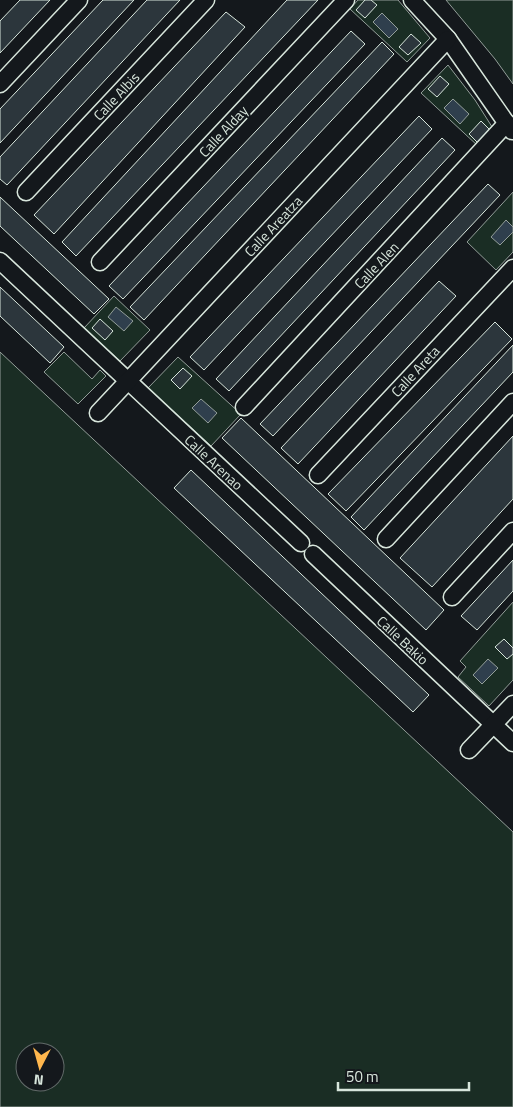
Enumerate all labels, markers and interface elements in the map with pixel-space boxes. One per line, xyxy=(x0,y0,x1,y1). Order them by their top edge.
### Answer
street label: Calle Albis xyxy=(88,67,144,125)
street label: Calle Alday xyxy=(194,100,253,162)
street label: Calle Areatza xyxy=(239,191,307,261)
street label: Calle Alen xyxy=(349,237,403,293)
street label: Calle Areta xyxy=(386,341,444,401)
street label: Calle Arenao xyxy=(180,429,248,495)
street label: Calle Bakio xyxy=(372,610,434,670)
north arrow xyxy=(15,1042,65,1092)
scale bar xyxy=(338,1060,469,1092)
text: 50 m xyxy=(346,1065,379,1088)
text: N xyxy=(33,1069,45,1091)

